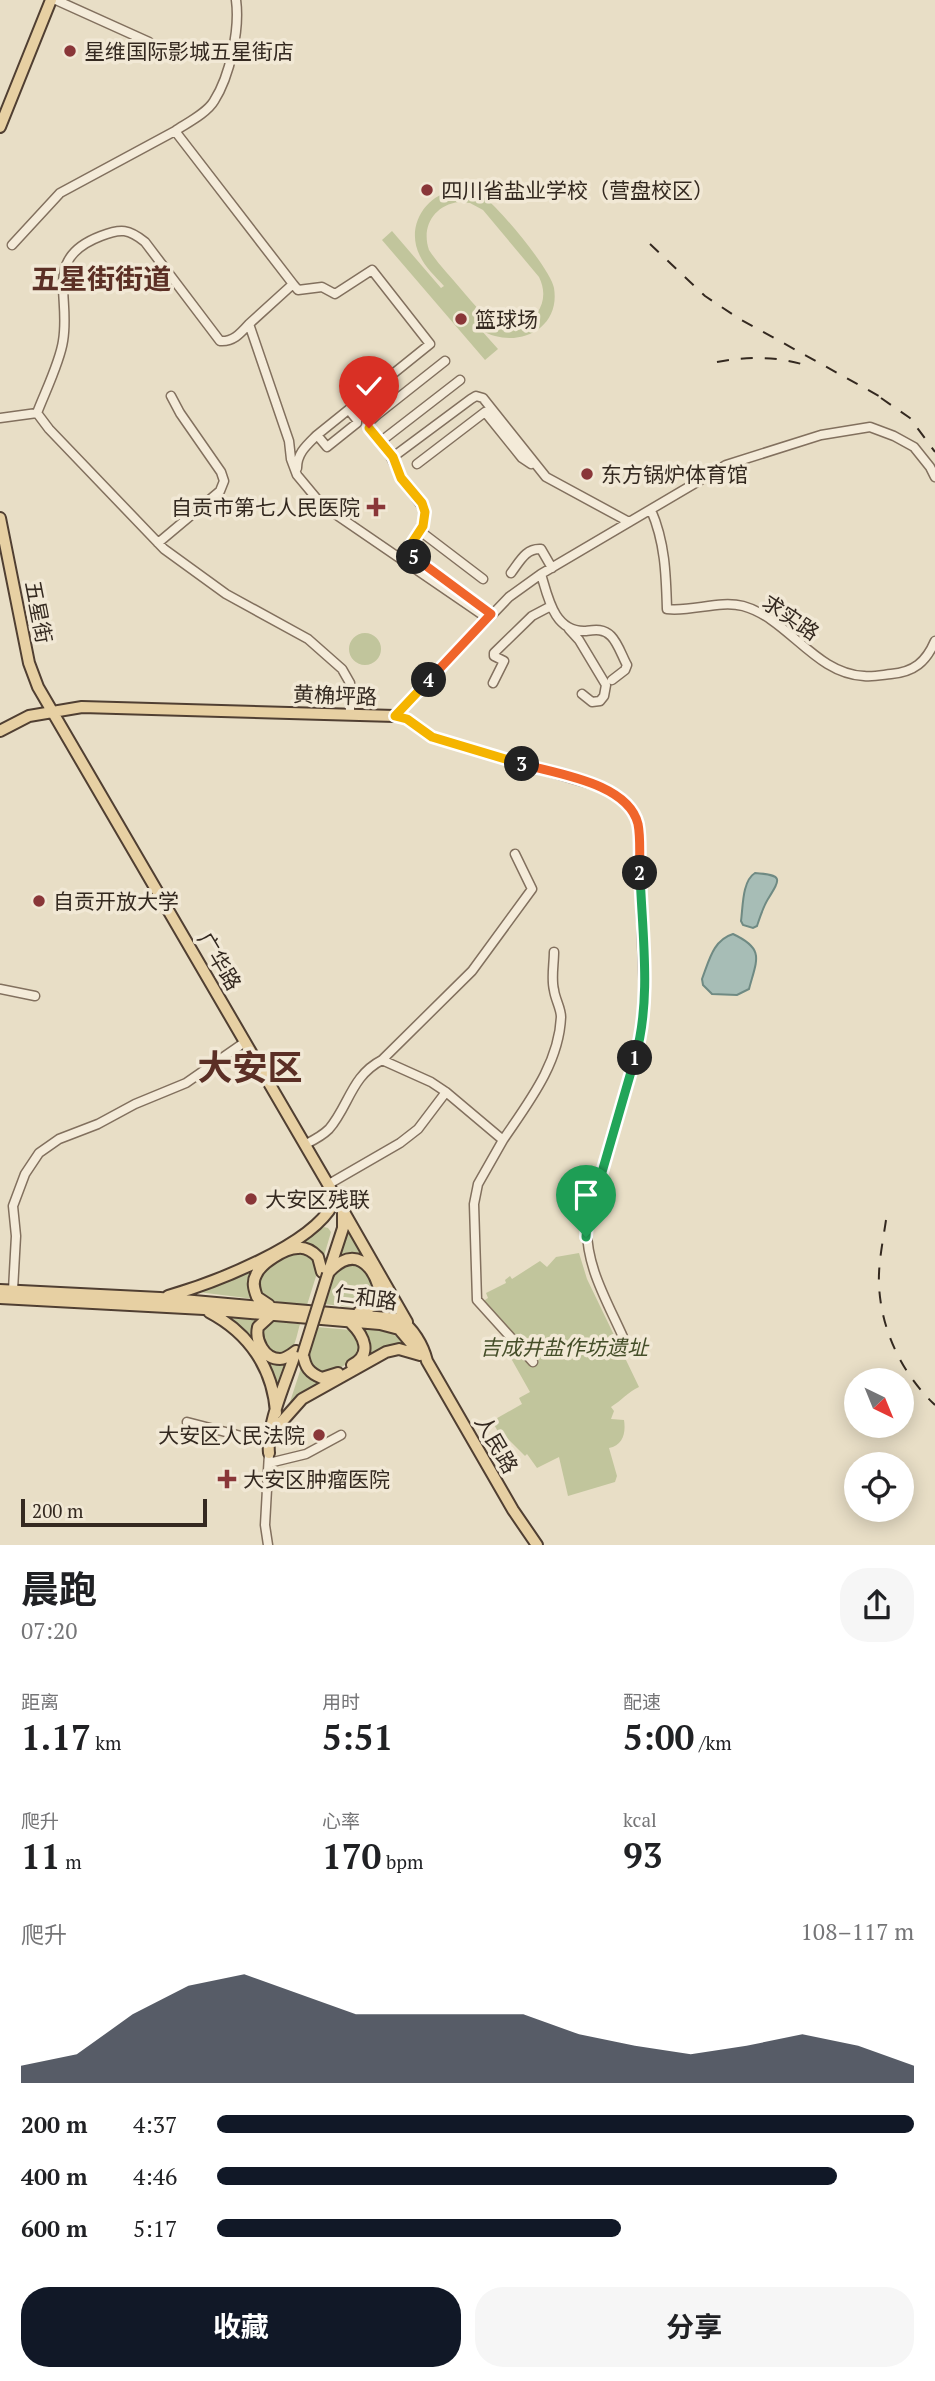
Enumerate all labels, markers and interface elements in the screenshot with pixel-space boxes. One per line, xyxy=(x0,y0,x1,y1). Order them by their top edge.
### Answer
place label: 星维国际影城五星街店 xyxy=(84,37,294,65)
marker: 星维国际影城五星街店 xyxy=(62,43,78,59)
place label: 四川省盐业学校（营盘校区） xyxy=(441,176,714,204)
marker: 四川省盐业学校（营盘校区） xyxy=(419,182,435,198)
district label: 五星街街道 xyxy=(31,260,171,297)
place label: 篮球场 xyxy=(475,305,538,333)
marker: 篮球场 xyxy=(453,311,469,327)
pin xyxy=(339,356,399,428)
icon: check xyxy=(350,367,388,405)
place label: 东方锅炉体育馆 xyxy=(601,460,748,488)
marker: 东方锅炉体育馆 xyxy=(579,466,595,482)
place label: 自贡市第七人民医院 xyxy=(171,493,360,521)
marker: 自贡市第七人民医院 xyxy=(366,497,386,517)
pin: 5 xyxy=(396,540,432,574)
text: 5 xyxy=(408,544,419,569)
street label: 五星街 xyxy=(19,578,59,646)
street label: 求实路 xyxy=(757,588,825,646)
pin: 4 xyxy=(412,662,446,698)
text: 4 xyxy=(423,667,434,692)
street label: 黄桷坪路 xyxy=(293,680,377,710)
pin: 3 xyxy=(504,746,540,782)
text: 3 xyxy=(516,751,527,776)
pin: 2 xyxy=(622,856,658,890)
text: 2 xyxy=(634,860,645,885)
place label: 自贡开放大学 xyxy=(53,887,179,915)
marker: 自贡开放大学 xyxy=(31,893,47,909)
street label: 广华路 xyxy=(192,927,248,995)
pin: 1 xyxy=(618,1040,652,1076)
district label: 大安区 xyxy=(197,1044,303,1090)
text: 1 xyxy=(629,1045,640,1070)
pin xyxy=(556,1165,616,1237)
icon: arrive xyxy=(567,1176,605,1214)
place label: 大安区残联 xyxy=(265,1185,370,1213)
marker: 大安区残联 xyxy=(243,1191,259,1207)
street label: 仁和路 xyxy=(333,1279,399,1315)
park label: 吉成井盐作坊遗址 xyxy=(480,1333,650,1361)
north arrow xyxy=(844,1368,914,1438)
map controls xyxy=(844,1368,914,1522)
street label: 人民路 xyxy=(469,1410,525,1478)
place label: 大安区人民法院 xyxy=(158,1421,305,1449)
marker: 大安区人民法院 xyxy=(311,1427,327,1443)
button: locate xyxy=(844,1452,914,1522)
place label: 大安区肿瘤医院 xyxy=(243,1465,390,1493)
marker: 大安区肿瘤医院 xyxy=(217,1469,237,1489)
scale bar xyxy=(21,1496,206,1527)
text: 200 m xyxy=(32,1498,83,1523)
text: 晨跑 xyxy=(21,1564,97,1614)
button: share xyxy=(840,1568,914,1642)
text: 07:20 xyxy=(21,1615,78,1646)
text: 距离 xyxy=(21,1689,59,1714)
text: 用时 xyxy=(322,1689,360,1714)
text: 配速 xyxy=(623,1689,661,1714)
text: 1.17 xyxy=(21,1714,91,1760)
text: 5:51 xyxy=(322,1714,393,1760)
text: 5:00 xyxy=(623,1714,694,1760)
text: km xyxy=(91,1730,122,1755)
text: /km xyxy=(694,1730,732,1755)
text: kcal xyxy=(623,1807,657,1832)
text: 爬升 xyxy=(21,1808,59,1833)
text: 心率 xyxy=(322,1808,360,1833)
text: 93 xyxy=(623,1832,663,1878)
text: 11 xyxy=(21,1833,61,1879)
text: 170 xyxy=(322,1833,381,1879)
text: m xyxy=(61,1849,82,1874)
text: bpm xyxy=(381,1849,423,1874)
text: 108–117 m xyxy=(801,1916,914,1947)
text: 爬升 xyxy=(21,1919,67,1950)
text: 200 m xyxy=(21,2109,87,2140)
text: 4:37 xyxy=(133,2109,177,2140)
text: 400 m xyxy=(21,2161,87,2192)
text: 4:46 xyxy=(133,2161,177,2192)
text: 600 m xyxy=(21,2213,87,2244)
text: 5:17 xyxy=(133,2213,177,2244)
button: 收藏 xyxy=(21,2287,461,2367)
button: 分享 xyxy=(475,2287,914,2367)

